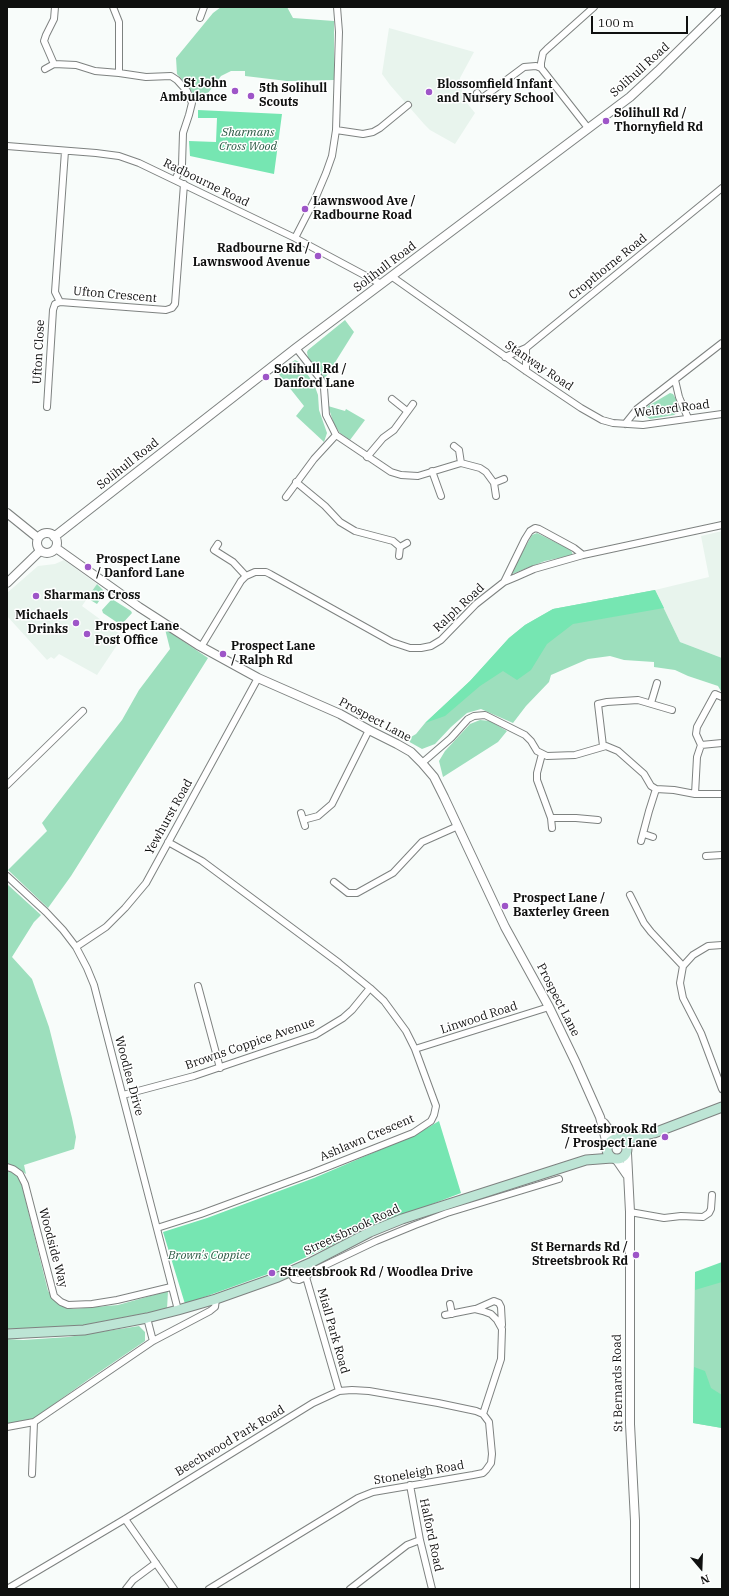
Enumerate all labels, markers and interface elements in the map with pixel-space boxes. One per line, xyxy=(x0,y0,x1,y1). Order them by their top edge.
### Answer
scale bar xyxy=(593,8,690,34)
text: 100 m xyxy=(598,15,634,30)
street label: Solihull Road xyxy=(607,40,673,100)
place label: St John Ambulance xyxy=(160,77,227,105)
place label: Blossomfield Infant and Nursery School xyxy=(437,78,554,106)
place label: 5th Solihull Scouts xyxy=(259,82,327,110)
marker: St John Ambulance xyxy=(230,86,240,96)
marker: Blossomfield Infant and Nursery School xyxy=(424,87,434,97)
marker: 5th Solihull Scouts xyxy=(246,91,256,101)
place label: Solihull Rd / Thornyfield Rd xyxy=(614,107,703,135)
marker: Solihull Rd / Thornyfield Rd xyxy=(601,116,611,126)
park label: Sharmans Cross Wood xyxy=(219,126,277,154)
street label: Radbourne Road xyxy=(160,156,252,210)
place label: Lawnswood Ave / Radbourne Road xyxy=(313,195,416,223)
marker: Lawnswood Ave / Radbourne Road xyxy=(300,204,310,214)
street label: Cropthorne Road xyxy=(566,231,650,303)
street label: Solihull Road xyxy=(351,239,419,295)
place label: Radbourne Rd / Lawnswood Avenue xyxy=(193,242,310,270)
marker: Radbourne Rd / Lawnswood Avenue xyxy=(313,251,323,261)
street label: Ufton Crescent xyxy=(73,284,157,306)
street label: Ufton Close xyxy=(30,319,48,385)
street label: Stanway Road xyxy=(502,338,576,394)
place label: Solihull Rd / Danford Lane xyxy=(274,363,355,391)
marker: Solihull Rd / Danford Lane xyxy=(261,372,271,382)
street label: Welford Road xyxy=(633,397,711,421)
street label: Solihull Road xyxy=(94,435,162,493)
place label: Prospect Lane / Danford Lane xyxy=(96,553,184,581)
marker: Prospect Lane / Danford Lane xyxy=(83,562,93,572)
street label: Ralph Road xyxy=(431,581,487,635)
place label: Sharmans Cross xyxy=(44,589,140,603)
marker: Sharmans Cross xyxy=(31,591,41,601)
place label: Michaels Drinks xyxy=(15,609,68,637)
marker: Michaels Drinks xyxy=(71,618,81,628)
place label: Prospect Lane Post Office xyxy=(95,620,179,648)
marker: Prospect Lane Post Office xyxy=(82,629,92,639)
place label: Prospect Lane / Ralph Rd xyxy=(231,640,315,668)
marker: Prospect Lane / Ralph Rd xyxy=(218,649,228,659)
street label: Prospect Lane xyxy=(336,695,414,745)
street label: Yewhurst Road xyxy=(142,777,196,857)
place label: Prospect Lane / Baxterley Green xyxy=(513,892,610,920)
marker: Prospect Lane / Baxterley Green xyxy=(500,901,510,911)
street label: Prospect Lane xyxy=(533,961,583,1039)
street label: Linwood Road xyxy=(439,999,519,1037)
street label: Browns Coppice Avenue xyxy=(183,1015,317,1073)
street label: Woodlea Drive xyxy=(111,1035,147,1117)
street label: Ashlawn Crescent xyxy=(318,1112,416,1164)
place label: Streetsbrook Rd / Prospect Lane xyxy=(561,1123,657,1151)
marker: Streetsbrook Rd / Prospect Lane xyxy=(660,1132,670,1142)
street label: Streetsbrook Road xyxy=(302,1201,402,1259)
street label: Woodside Way xyxy=(35,1207,71,1289)
place label: St Bernards Rd / Streetsbrook Rd xyxy=(531,1241,628,1269)
park label: Brown's Coppice xyxy=(168,1249,250,1263)
marker: St Bernards Rd / Streetsbrook Rd xyxy=(631,1250,641,1260)
place label: Streetsbrook Rd / Woodlea Drive xyxy=(280,1266,473,1280)
marker: Streetsbrook Rd / Woodlea Drive xyxy=(267,1268,277,1278)
street label: Miall Park Road xyxy=(314,1287,352,1375)
street label: St Bernards Road xyxy=(610,1334,626,1432)
street label: Beechwood Park Road xyxy=(173,1403,287,1479)
street label: Stoneleigh Road xyxy=(373,1458,465,1488)
street label: Halford Road xyxy=(416,1497,446,1573)
north arrow xyxy=(681,1548,721,1588)
text: N xyxy=(699,1571,711,1587)

